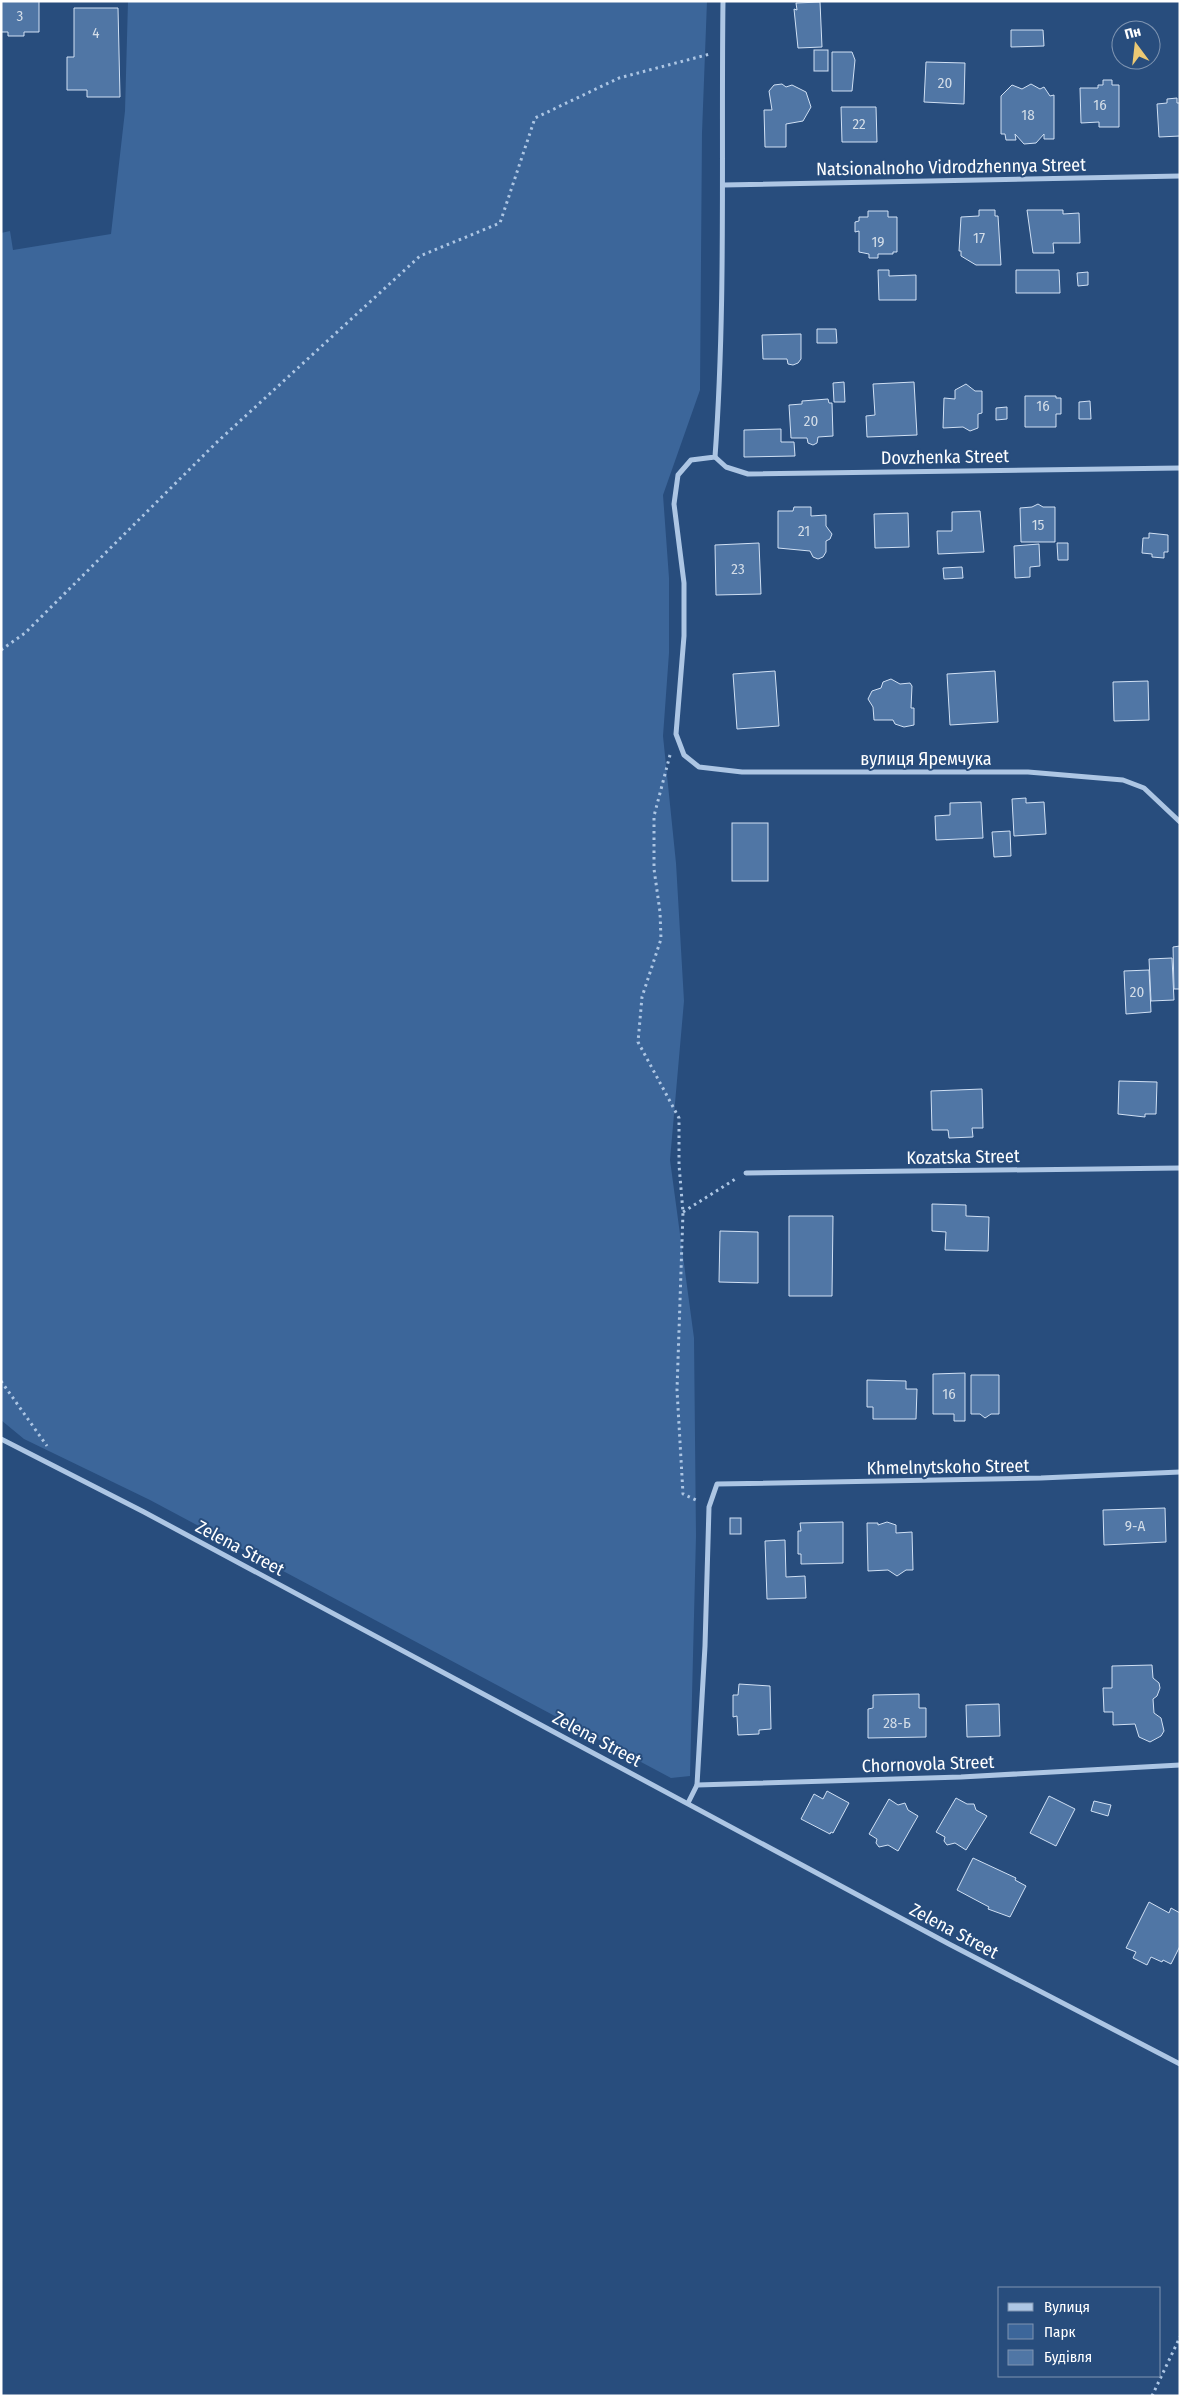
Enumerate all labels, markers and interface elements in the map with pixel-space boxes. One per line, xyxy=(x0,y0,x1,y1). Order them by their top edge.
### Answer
house number: 3 xyxy=(17,7,24,25)
north arrow xyxy=(1111,20,1161,70)
text: Пн xyxy=(1123,23,1143,43)
house number: 4 xyxy=(92,24,100,42)
house number: 20 xyxy=(938,74,952,92)
house number: 16 xyxy=(1093,96,1107,114)
house number: 18 xyxy=(1021,106,1035,124)
house number: 22 xyxy=(852,115,866,133)
street label: Natsionalnoho Vidrodzhennya Street xyxy=(816,154,1086,180)
house number: 17 xyxy=(973,229,985,247)
house number: 19 xyxy=(871,233,885,251)
house number: 16 xyxy=(1036,397,1050,415)
house number: 20 xyxy=(804,412,818,430)
street label: Dovzhenka Street xyxy=(881,445,1009,469)
house number: 15 xyxy=(1032,516,1044,534)
house number: 21 xyxy=(798,522,810,540)
house number: 23 xyxy=(731,560,745,578)
street label: вулиця Яремчука xyxy=(860,748,992,770)
house number: 20 xyxy=(1130,983,1144,1001)
street label: Kozatska Street xyxy=(906,1145,1020,1169)
house number: 16 xyxy=(942,1385,956,1403)
street label: Khmelnytskoho Street xyxy=(867,1455,1030,1479)
street label: Zelena Street xyxy=(192,1515,288,1581)
house number: 9-А xyxy=(1125,1517,1145,1535)
street label: Zelena Street xyxy=(549,1706,645,1772)
house number: 28-Б xyxy=(883,1714,911,1732)
street label: Chornovola Street xyxy=(861,1751,995,1777)
street label: Zelena Street xyxy=(906,1898,1002,1964)
legend xyxy=(998,2287,1161,2377)
text: Вулиця xyxy=(1044,2298,1090,2316)
text: Парк xyxy=(1044,2323,1075,2341)
text: Будівля xyxy=(1044,2348,1092,2366)

